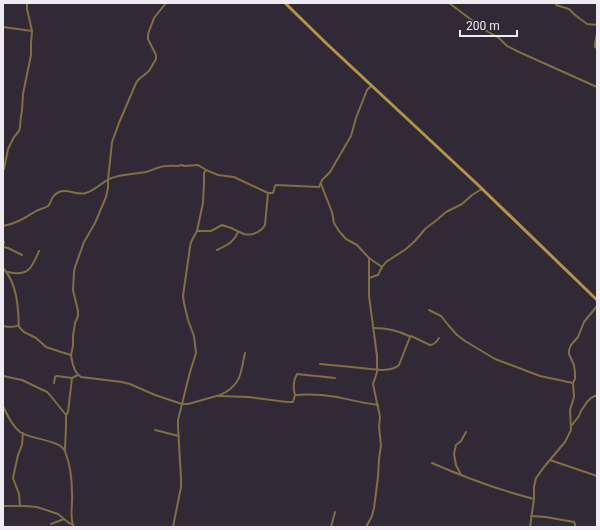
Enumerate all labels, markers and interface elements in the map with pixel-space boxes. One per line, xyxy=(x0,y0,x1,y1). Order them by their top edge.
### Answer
scale bar xyxy=(460,12,517,38)
text: 200 m xyxy=(466,19,500,33)

